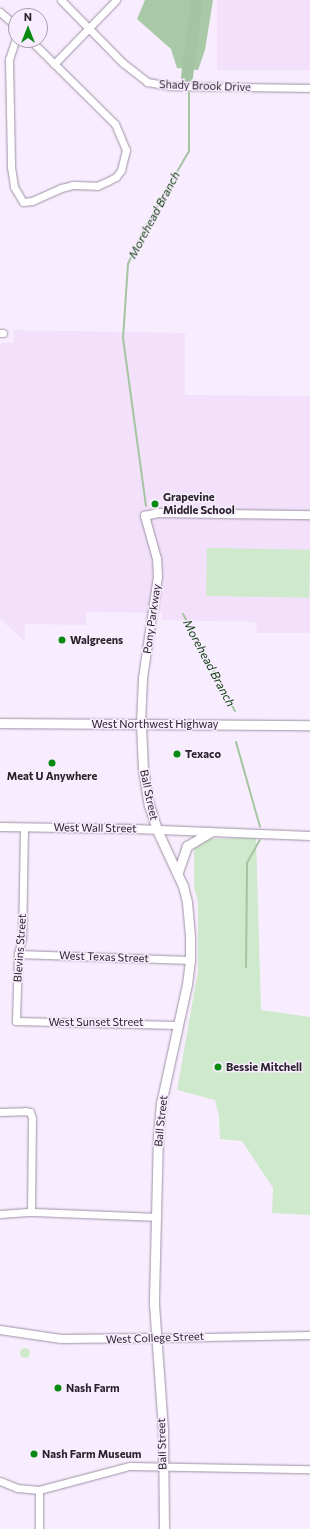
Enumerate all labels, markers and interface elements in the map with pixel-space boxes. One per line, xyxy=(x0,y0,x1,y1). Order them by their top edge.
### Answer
north arrow xyxy=(8,8,48,48)
text: N xyxy=(24,10,32,23)
street label: Shady Brook Drive xyxy=(159,78,251,94)
water label: Morehead Branch xyxy=(125,169,183,261)
place label: Grapevine Middle School xyxy=(163,491,235,517)
marker: Grapevine Middle School xyxy=(150,499,160,509)
street label: Pony Parkway xyxy=(141,583,163,655)
water label: Morehead Branch xyxy=(180,617,238,709)
place label: Walgreens xyxy=(70,633,123,647)
marker: Walgreens xyxy=(57,635,67,645)
street label: West Northwest Highway xyxy=(91,717,219,731)
place label: Texaco xyxy=(185,747,221,761)
marker: Texaco xyxy=(172,749,182,759)
marker: Meat U Anywhere xyxy=(47,758,57,768)
street label: Ball Street xyxy=(137,768,161,822)
place label: Meat U Anywhere xyxy=(7,769,97,783)
street label: West Wall Street xyxy=(53,821,137,835)
street label: Blevins Street xyxy=(11,913,29,983)
street label: West Texas Street xyxy=(59,949,149,965)
street label: West Sunset Street xyxy=(48,1015,144,1029)
place label: Bessie Mitchell xyxy=(226,1060,302,1074)
marker: Bessie Mitchell xyxy=(213,1062,223,1072)
street label: Ball Street xyxy=(152,1095,170,1147)
street label: West College Street xyxy=(106,1330,204,1346)
place label: Nash Farm xyxy=(66,1381,120,1395)
marker: Nash Farm xyxy=(53,1383,63,1393)
street label: Ball Street xyxy=(155,1418,169,1470)
place label: Nash Farm Museum xyxy=(42,1447,141,1461)
marker: Nash Farm Museum xyxy=(29,1449,39,1459)

